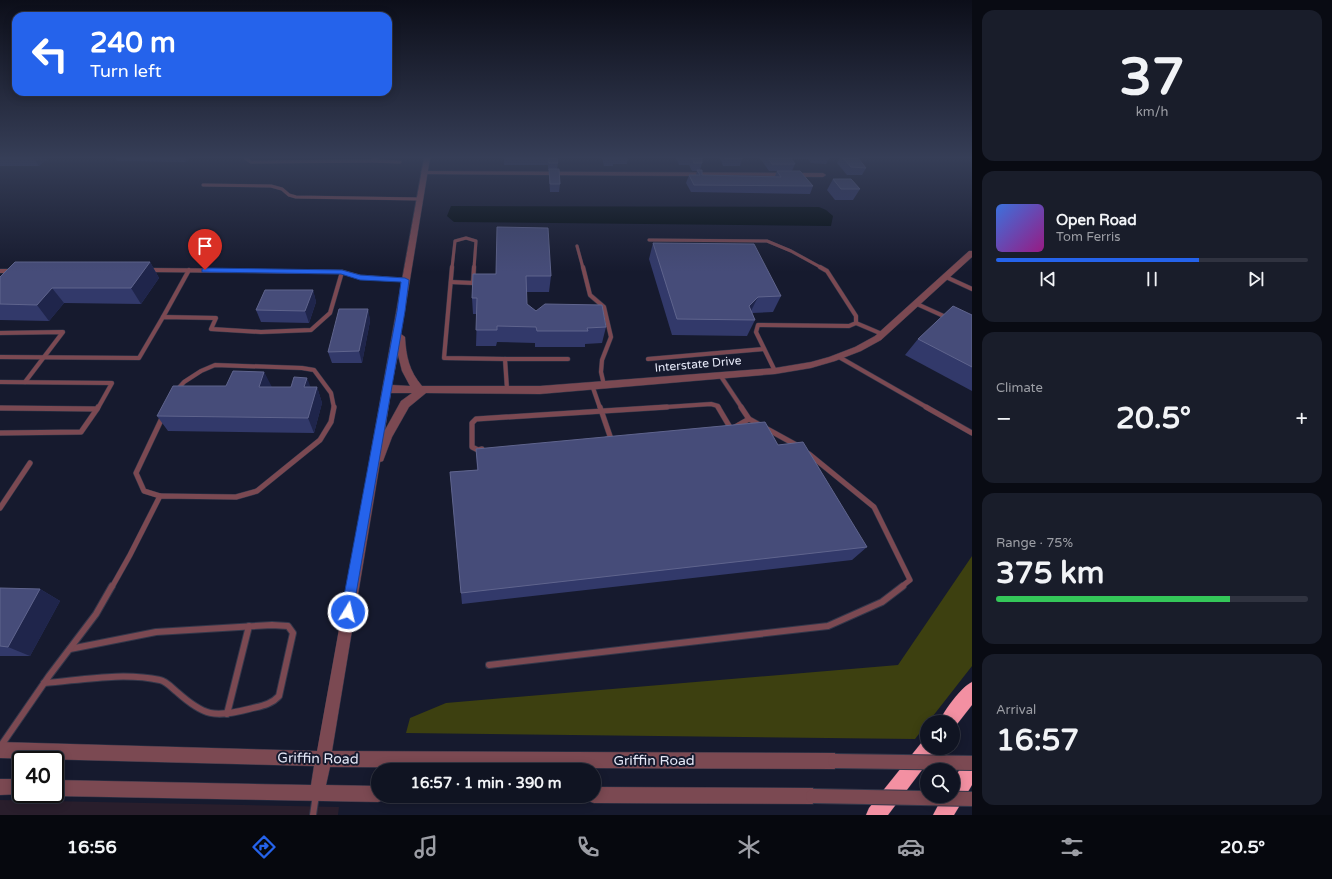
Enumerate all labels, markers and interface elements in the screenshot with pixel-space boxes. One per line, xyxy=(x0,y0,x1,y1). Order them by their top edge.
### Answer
text: 240 m xyxy=(90,26,176,60)
icon: left xyxy=(24,28,76,80)
text: 37 xyxy=(1119,46,1185,109)
text: Turn left xyxy=(90,60,162,82)
text: km/h xyxy=(1136,104,1168,120)
text: Open Road xyxy=(1056,211,1137,229)
pin xyxy=(188,229,222,270)
text: Tom Ferris xyxy=(1056,229,1120,245)
icon: arrive xyxy=(194,235,216,257)
icon: previous xyxy=(1037,268,1059,290)
icon: pause xyxy=(1141,268,1163,290)
icon: next xyxy=(1245,268,1267,290)
street label: Interstate Drive xyxy=(654,353,742,375)
text: Climate xyxy=(996,380,1043,396)
text: 20.5° xyxy=(1116,400,1191,437)
text: − xyxy=(996,406,1012,432)
text: + xyxy=(1296,406,1308,432)
text: Range · 75% xyxy=(996,535,1073,551)
text: 375 km xyxy=(996,555,1104,592)
position arrow xyxy=(327,591,369,633)
text: Arrival xyxy=(996,702,1036,718)
map controls xyxy=(920,715,960,803)
button: sound xyxy=(920,715,960,755)
text: 16:57 xyxy=(996,722,1079,759)
street label: Griffin Road xyxy=(277,749,359,768)
speed limit sign: 40 xyxy=(12,751,64,803)
street label: Griffin Road xyxy=(613,752,695,769)
button: search xyxy=(920,763,960,803)
text: 16:57 · 1 min · 390 m xyxy=(411,774,561,792)
icon: directions xyxy=(250,833,278,861)
icon: music xyxy=(412,833,440,861)
icon: phone xyxy=(574,833,602,861)
icon: climate xyxy=(735,833,763,861)
icon: car xyxy=(897,833,925,861)
icon: filters xyxy=(1058,833,1086,861)
text: 16:56 xyxy=(67,836,117,858)
text: 20.5° xyxy=(1220,836,1265,858)

